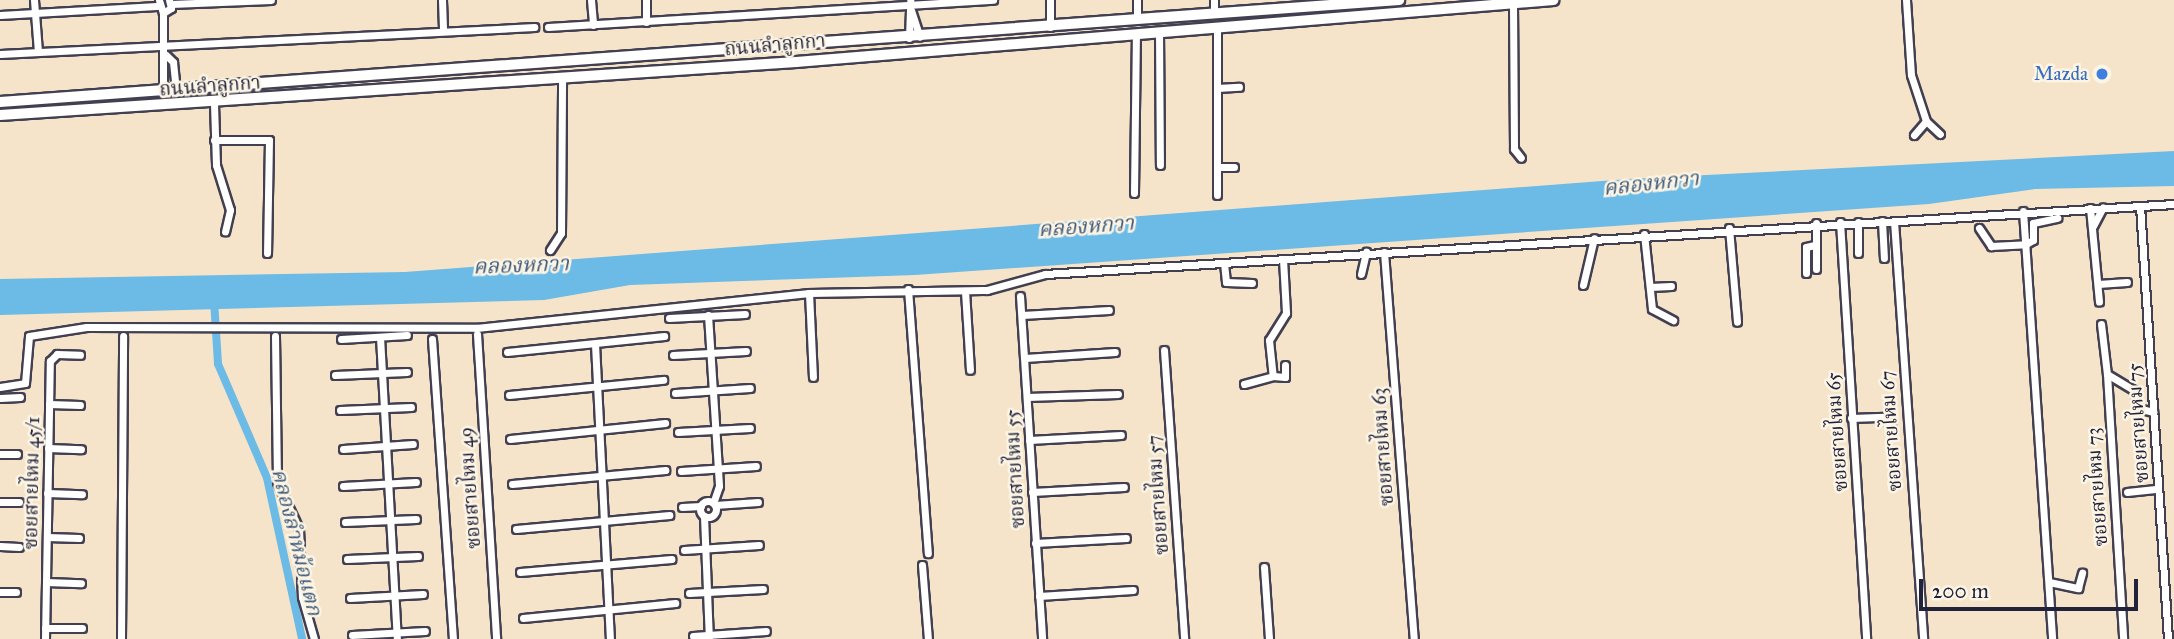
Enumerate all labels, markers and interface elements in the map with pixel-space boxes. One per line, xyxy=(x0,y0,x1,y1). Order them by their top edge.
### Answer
street label: ถนนลำลูกกา xyxy=(724,29,826,61)
place label: Mazda xyxy=(2034,63,2088,85)
marker: Mazda xyxy=(2094,66,2110,82)
street label: ถนนลำลูกกา xyxy=(159,71,261,101)
water label: คลองหกวา xyxy=(1602,165,1700,201)
water label: คลองหกวา xyxy=(1037,210,1135,242)
water label: คลองหกวา xyxy=(473,251,569,279)
street label: ซอยสายไหม 75 xyxy=(2122,362,2154,484)
street label: ซอยสายไหม 67 xyxy=(1875,370,1907,492)
street label: ซอยสายไหม 65 xyxy=(1821,371,1853,493)
street label: ซอยสายไหม 63 xyxy=(1367,387,1399,507)
street label: ซอยสายไหม 55 xyxy=(1001,409,1029,529)
street label: ซอยสายไหม 45/1 xyxy=(19,416,45,550)
street label: ซอยสายไหม 49 xyxy=(454,426,486,550)
street label: ซอยสายไหม 73 xyxy=(2081,427,2113,547)
street label: ซอยสายไหม 57 xyxy=(1142,434,1174,556)
water label: คลองลำหม้อแตก xyxy=(267,466,327,618)
scale bar xyxy=(1922,566,2141,610)
text: 200 m xyxy=(1932,578,1989,604)

